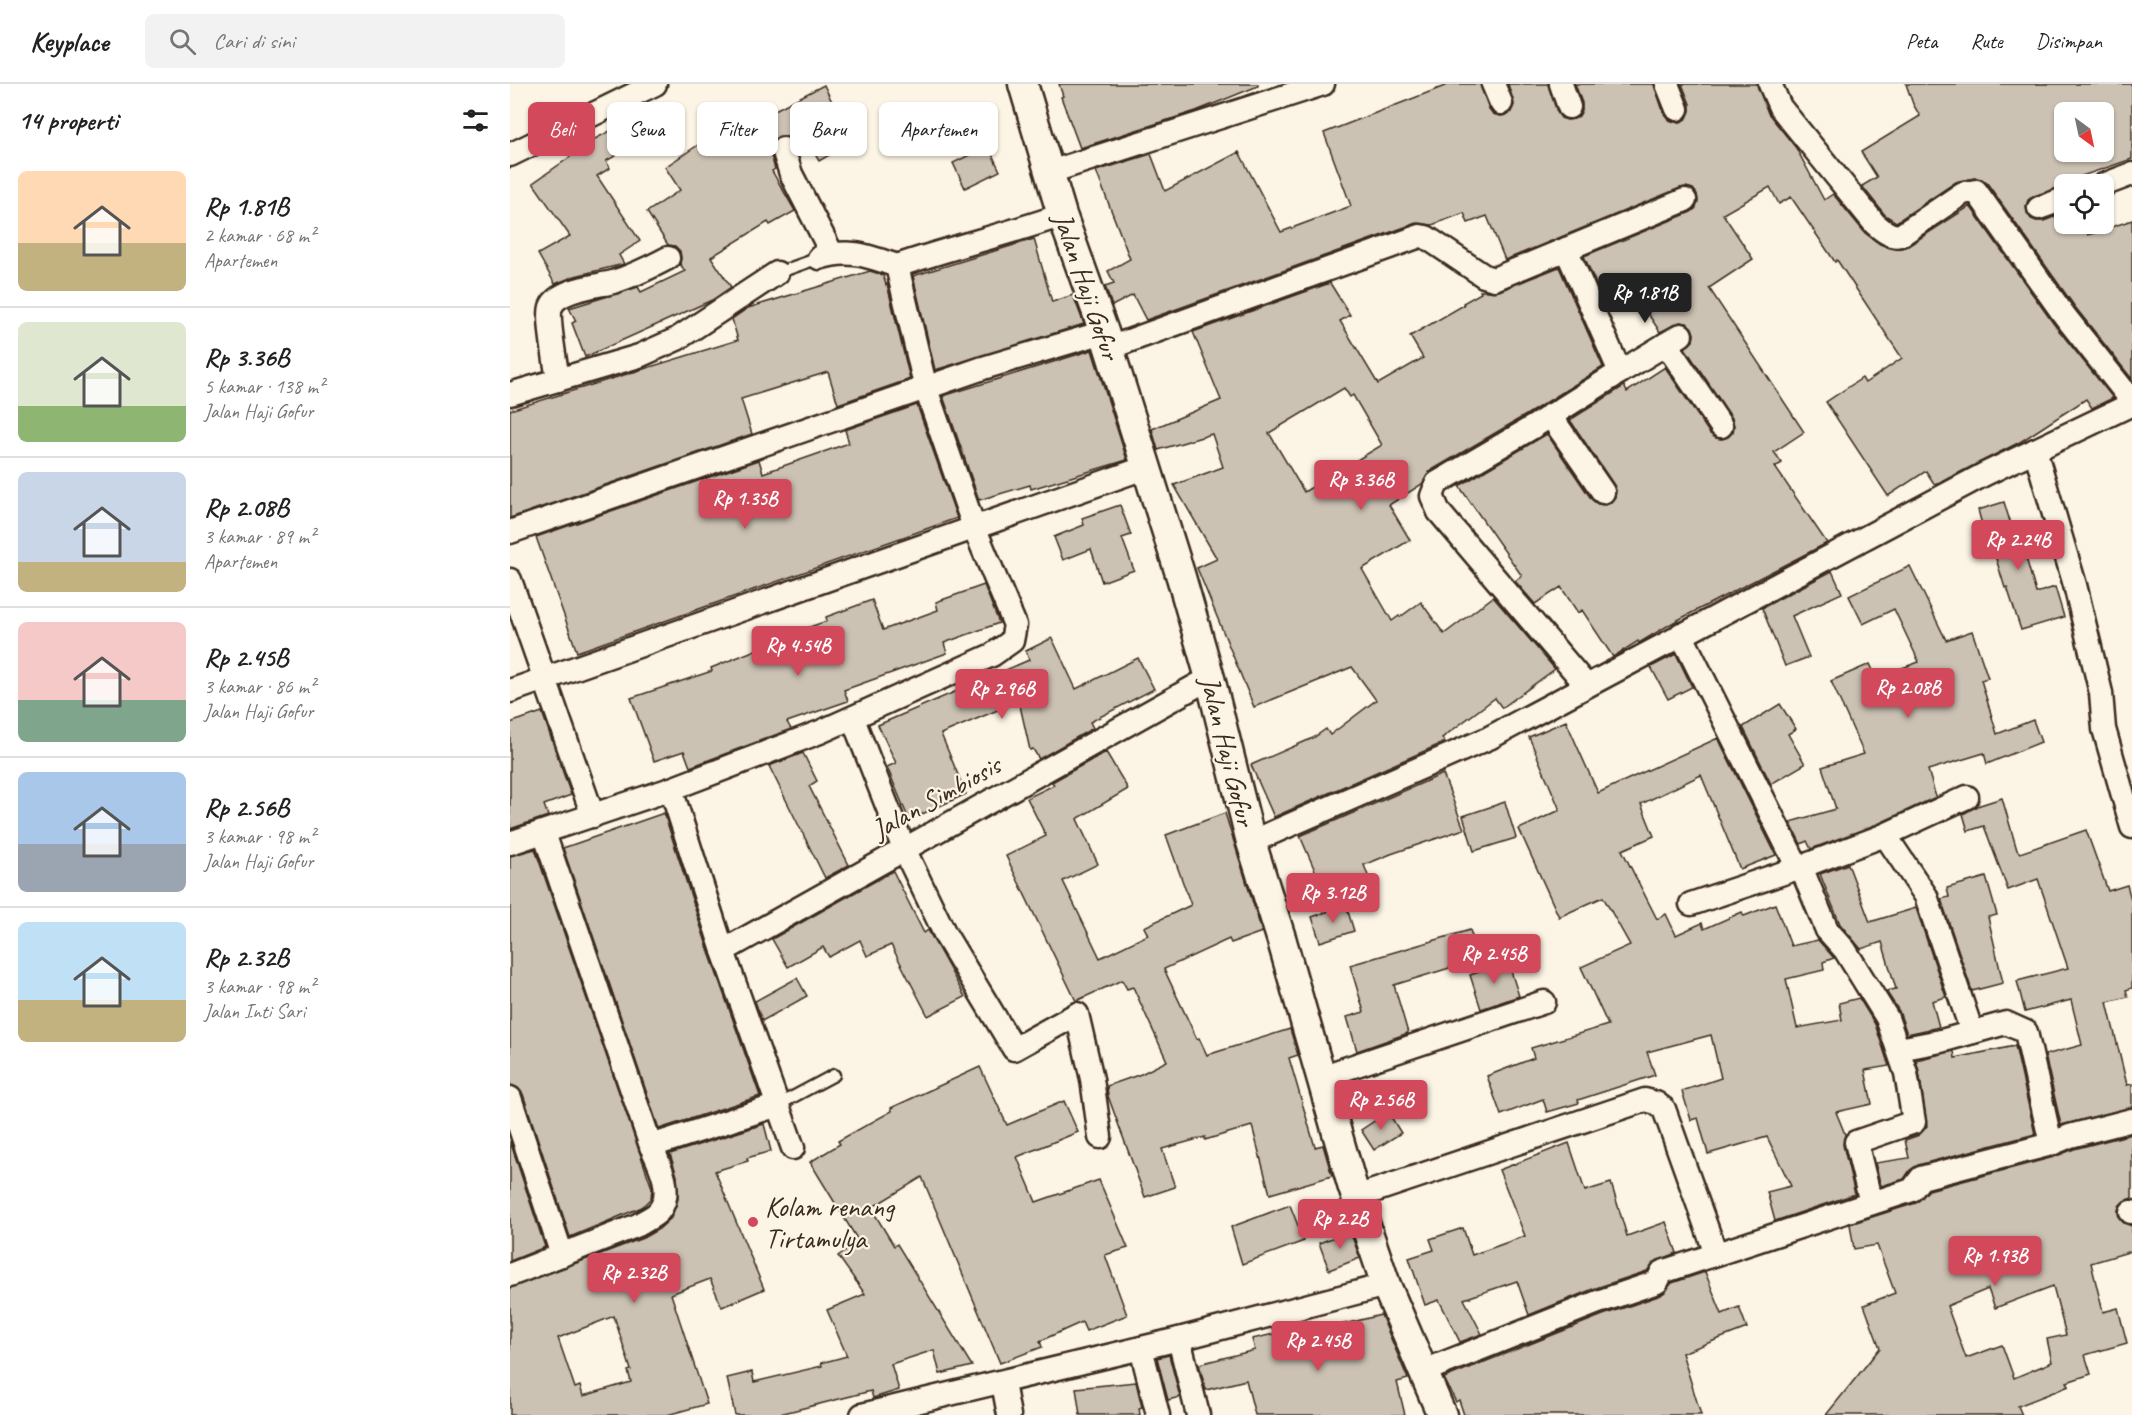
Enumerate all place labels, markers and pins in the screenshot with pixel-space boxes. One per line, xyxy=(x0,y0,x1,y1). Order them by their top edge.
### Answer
pin: Rp 1.81B xyxy=(1583,273,1707,324)
pin: Rp 3.36B xyxy=(1299,460,1423,511)
pin: Rp 1.35B xyxy=(683,479,807,530)
pin: Rp 2.24B xyxy=(1956,520,2080,571)
pin: Rp 4.54B xyxy=(736,626,860,677)
pin: Rp 2.08B xyxy=(1846,668,1970,719)
pin: Rp 2.96B xyxy=(940,669,1064,720)
pin: Rp 3.12B xyxy=(1271,873,1395,924)
pin: Rp 2.45B xyxy=(1432,934,1556,985)
pin: Rp 2.56B xyxy=(1319,1080,1443,1131)
place label: Kolam renang Tirtamulya xyxy=(765,1189,896,1256)
pin: Rp 2.2B xyxy=(1285,1199,1395,1250)
marker: Kolam renang Tirtamulya xyxy=(746,1215,760,1229)
pin: Rp 1.93B xyxy=(1933,1236,2057,1287)
pin: Rp 2.32B xyxy=(572,1253,696,1304)
pin: Rp 2.45B xyxy=(1256,1321,1380,1372)

